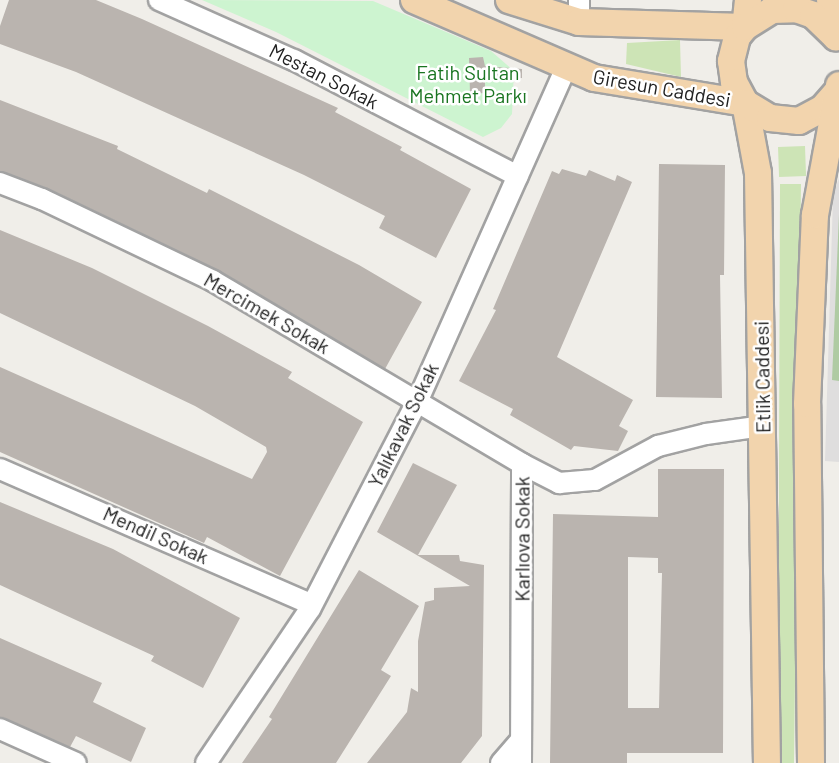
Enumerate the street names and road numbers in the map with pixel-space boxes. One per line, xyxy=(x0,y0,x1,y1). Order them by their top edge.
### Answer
street label: Mestan Sokak xyxy=(265,38,383,114)
street label: Giresun Caddesi xyxy=(591,64,733,112)
street label: Mercimek Sokak xyxy=(200,267,334,359)
street label: Etlik Caddesi xyxy=(749,321,775,433)
street label: Yalıkavak Sokak xyxy=(362,359,444,491)
street label: Karlıova Sokak xyxy=(510,476,534,602)
street label: Mendil Sokak xyxy=(100,501,212,569)

